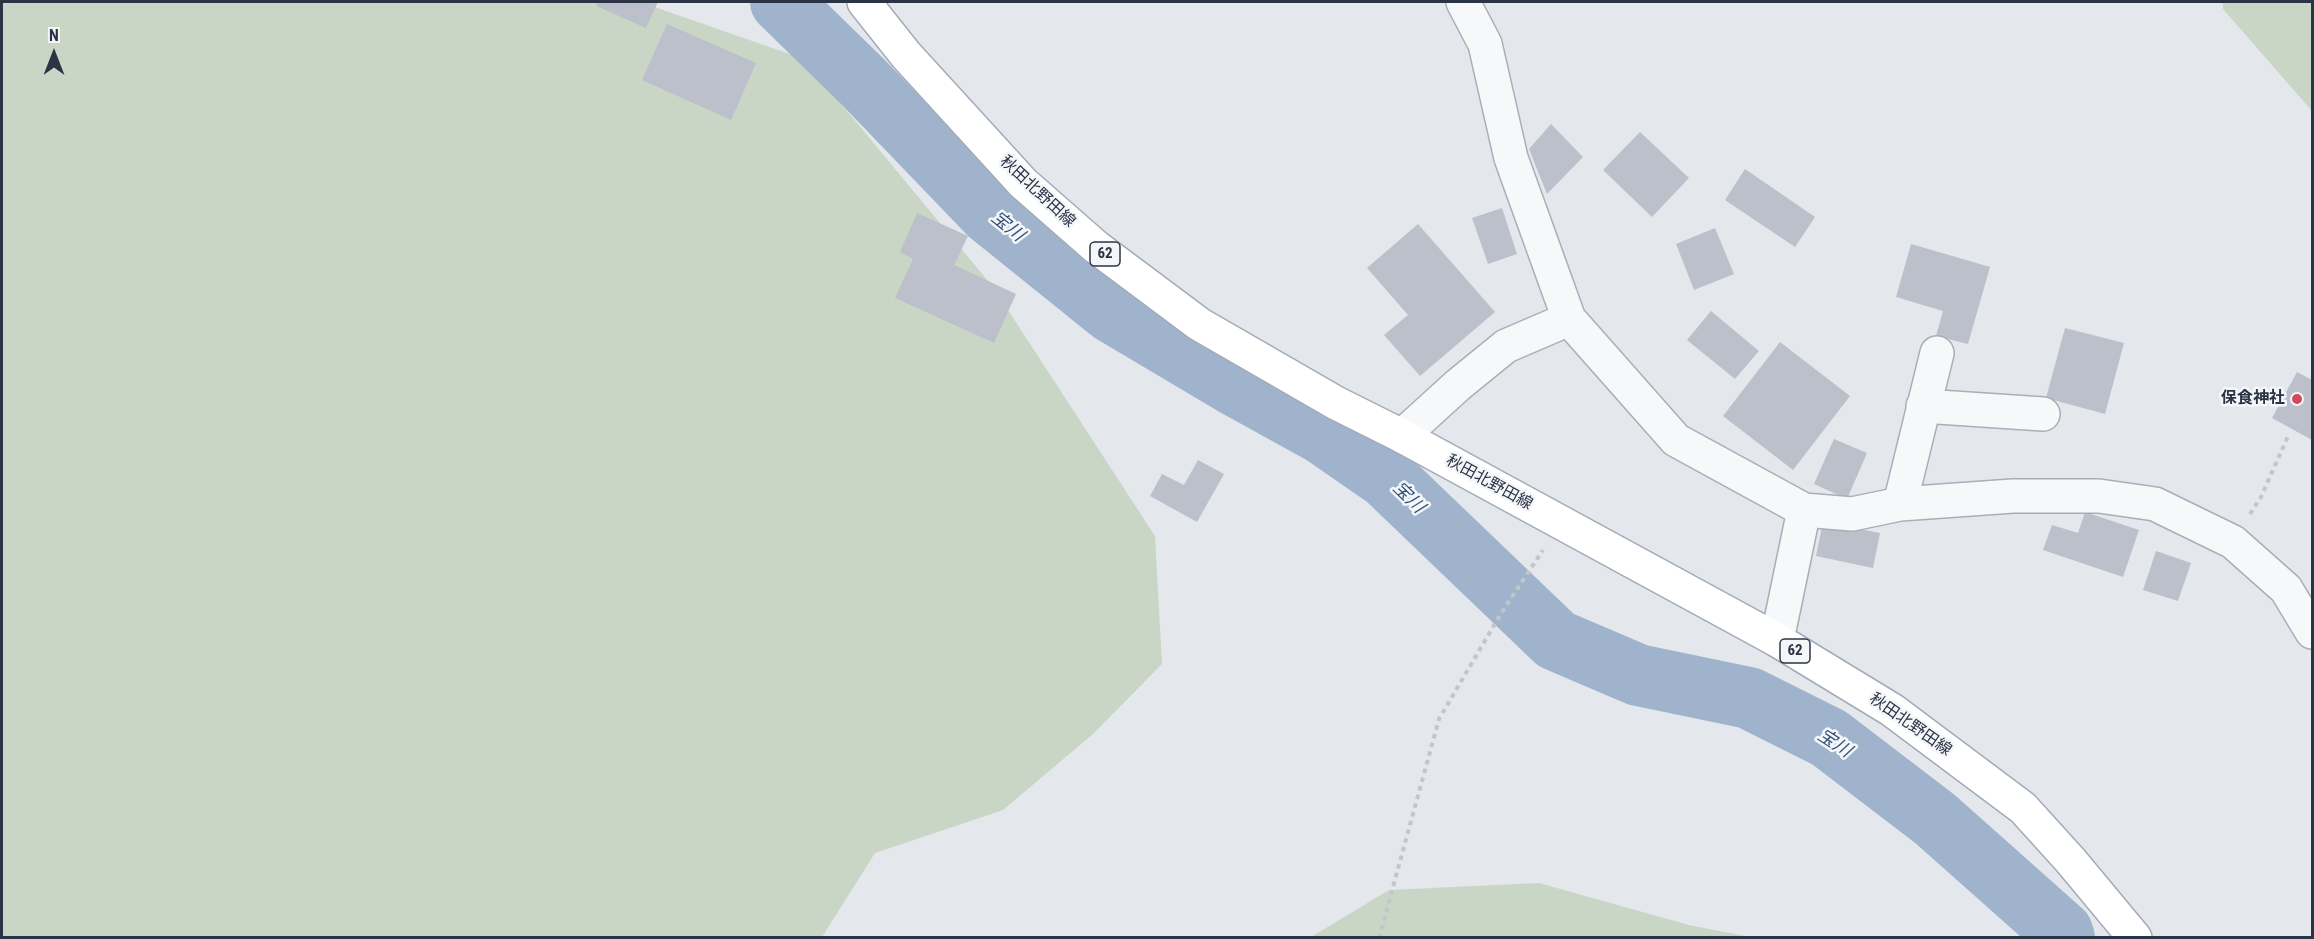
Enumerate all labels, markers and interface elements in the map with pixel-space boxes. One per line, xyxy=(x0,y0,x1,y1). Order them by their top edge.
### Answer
north arrow xyxy=(24,24,84,84)
text: N xyxy=(49,26,59,45)
street label: 秋田北野田線 xyxy=(995,152,1079,232)
water label: 宝川 xyxy=(986,207,1028,247)
road number: 62 xyxy=(1090,242,1120,266)
place label: 保食神社 xyxy=(2221,389,2285,409)
marker: 保食神社 xyxy=(2290,392,2304,406)
street label: 秋田北野田線 xyxy=(1442,451,1536,515)
water label: 宝川 xyxy=(1388,478,1428,518)
road number: 62 xyxy=(1780,639,1810,663)
street label: 秋田北野田線 xyxy=(1865,690,1955,760)
water label: 宝川 xyxy=(1813,725,1855,763)

